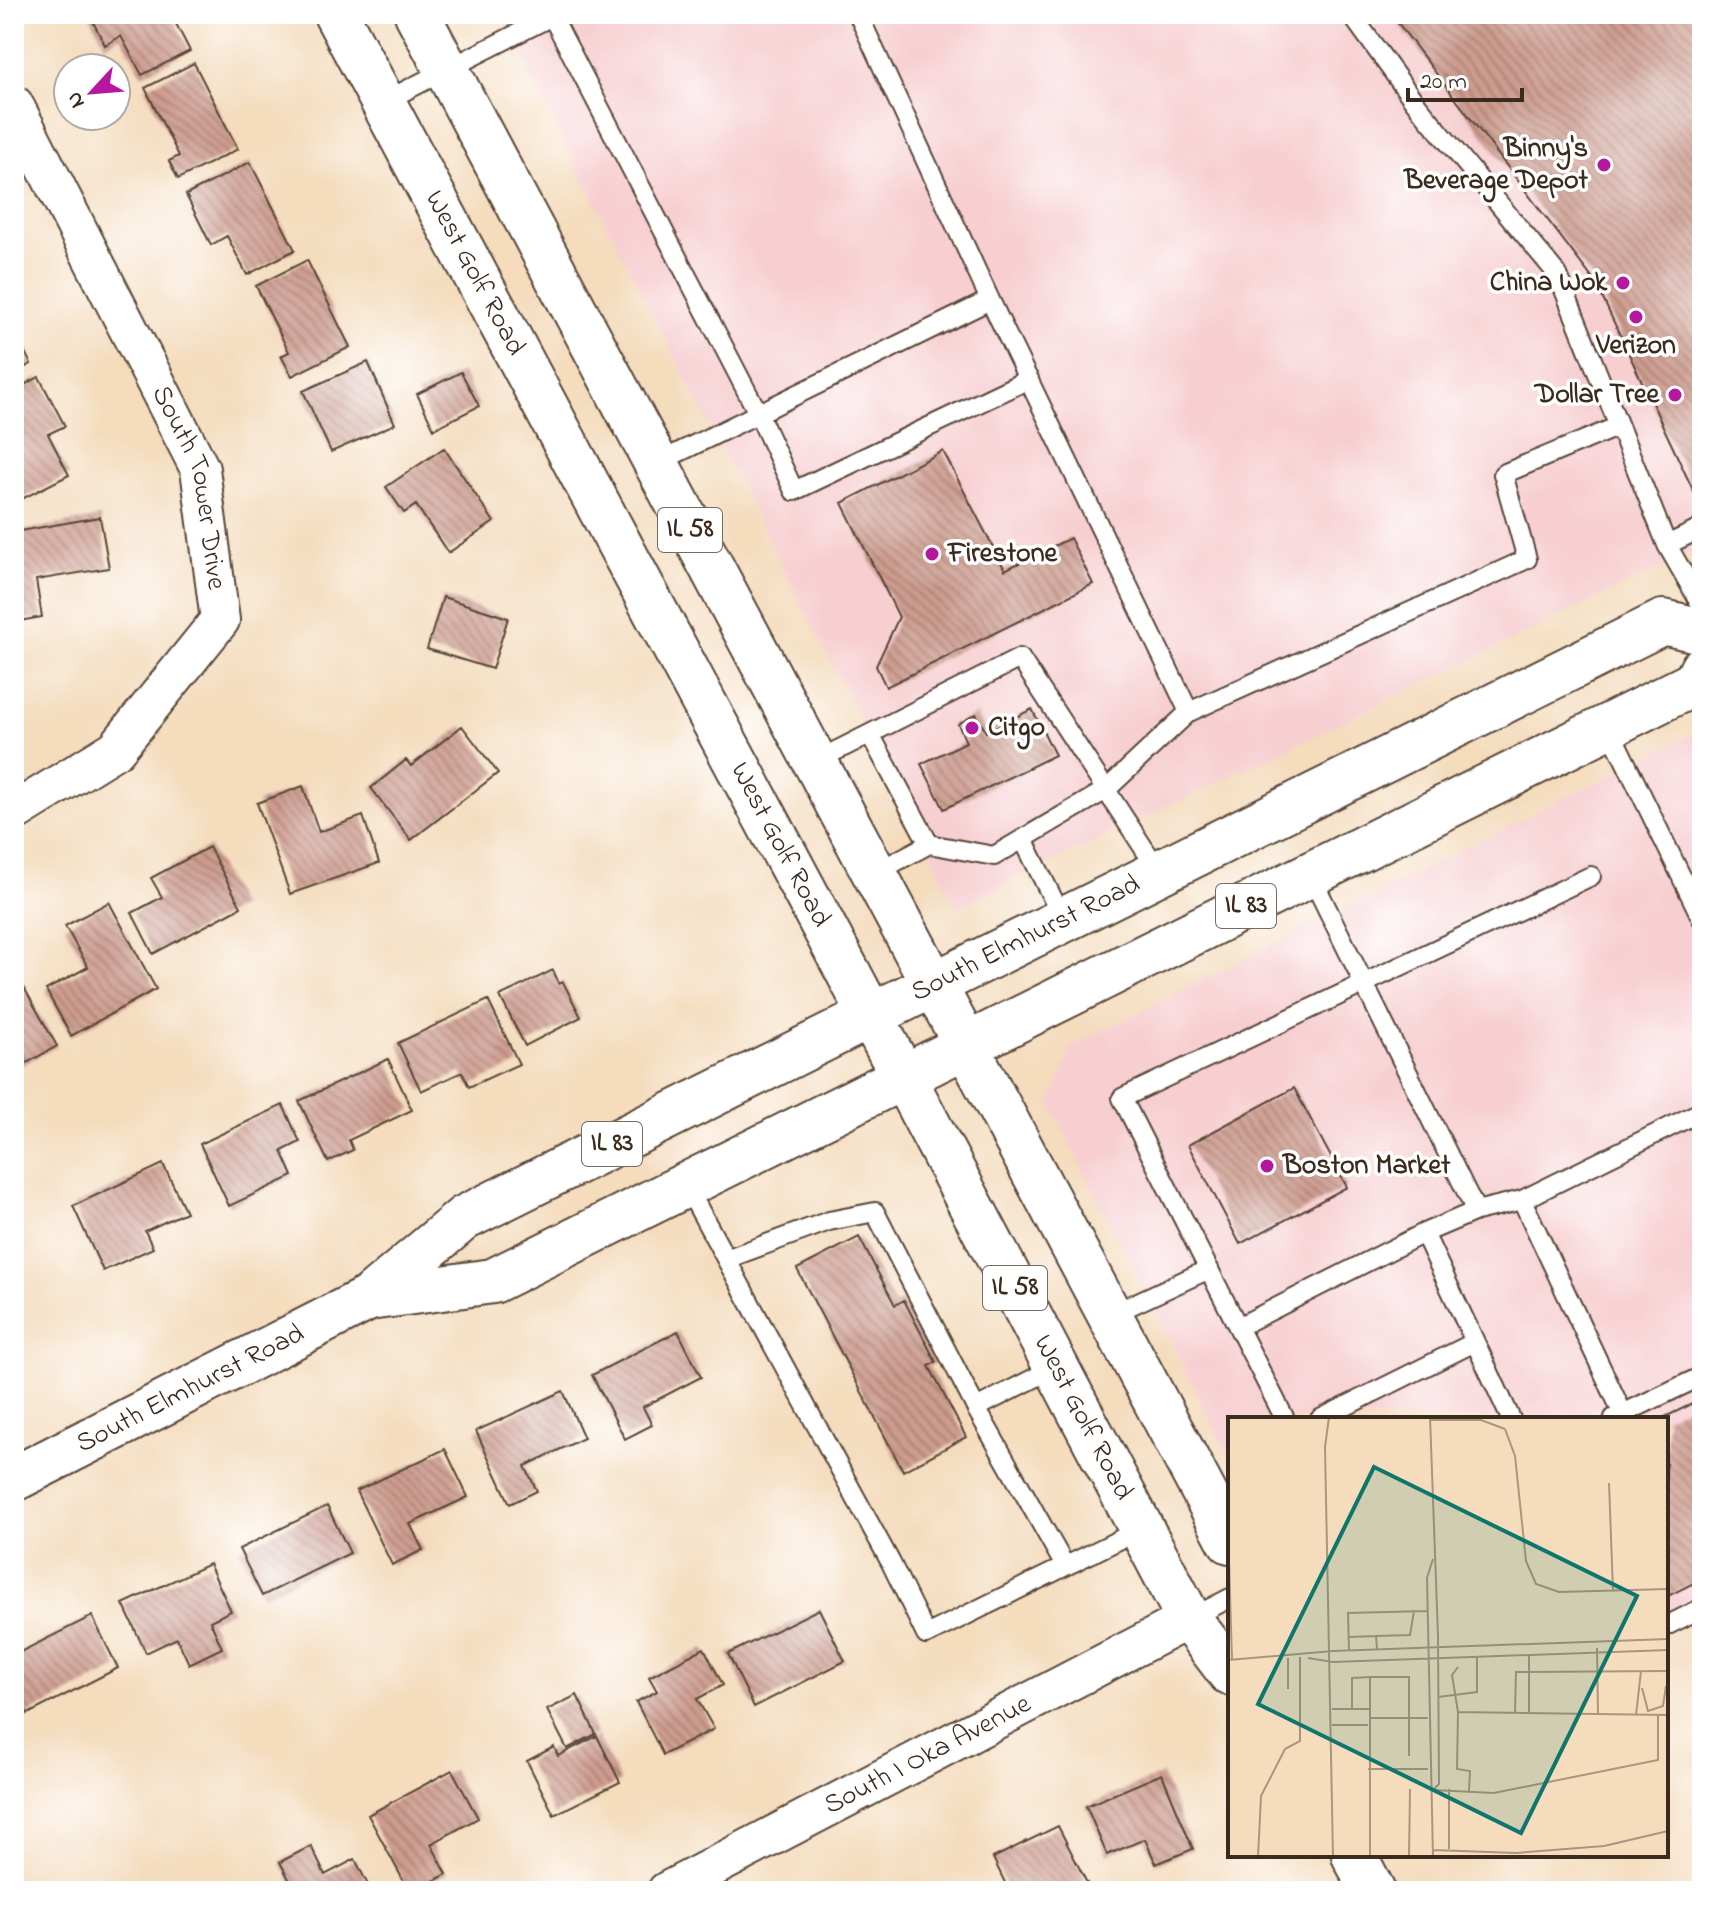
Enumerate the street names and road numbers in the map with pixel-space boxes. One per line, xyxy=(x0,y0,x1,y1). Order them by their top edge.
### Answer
street label: West Golf Road xyxy=(414,183,536,363)
street label: South Tower Drive xyxy=(140,378,236,593)
road number: IL 58 xyxy=(658,508,722,552)
street label: West Golf Road xyxy=(719,755,841,935)
street label: South Elmhurst Road xyxy=(904,864,1148,1013)
road number: IL 83 xyxy=(1216,884,1276,928)
road number: IL 83 xyxy=(582,1122,642,1166)
road number: IL 58 xyxy=(983,1266,1047,1310)
street label: South Elmhurst Road xyxy=(69,1314,312,1464)
street label: West Golf Road xyxy=(1022,1328,1144,1508)
street label: South I Oka Avenue xyxy=(817,1684,1039,1826)

